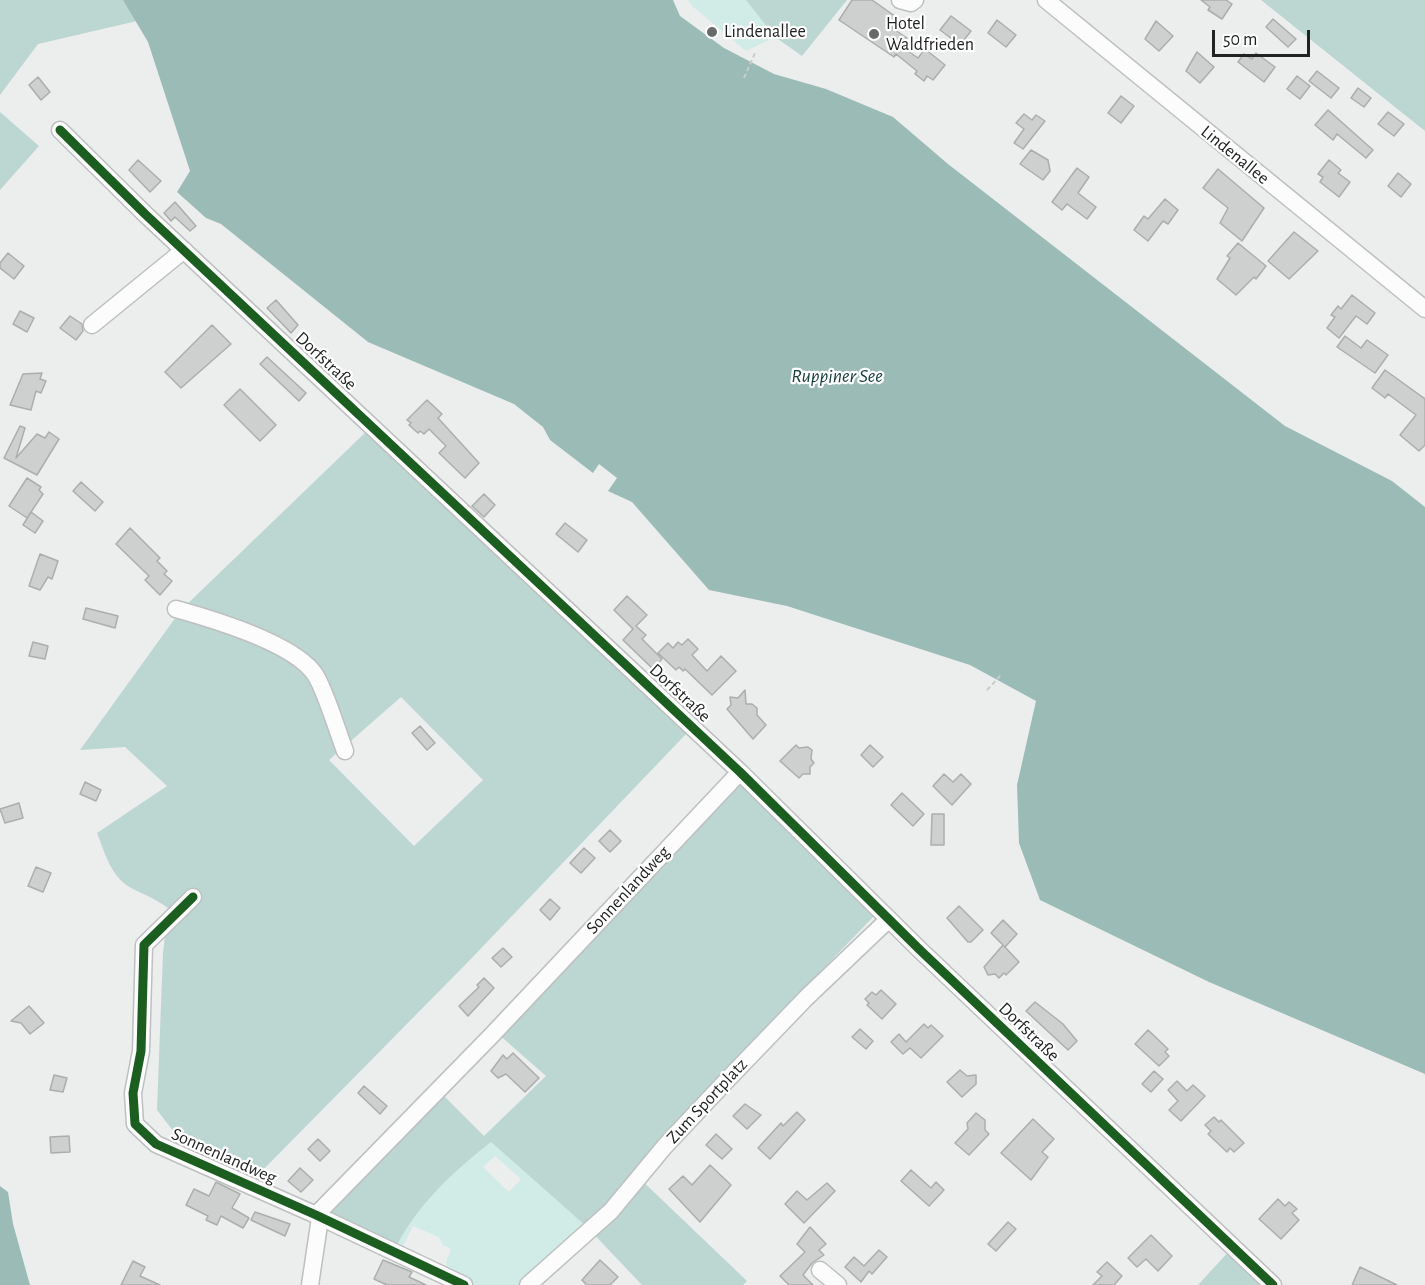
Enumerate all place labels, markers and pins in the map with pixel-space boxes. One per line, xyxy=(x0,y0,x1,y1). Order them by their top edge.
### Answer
place label: Hotel Waldfrieden xyxy=(886,13,974,56)
place label: Lindenallee xyxy=(724,21,806,43)
marker: Lindenallee xyxy=(705,25,719,39)
marker: Hotel Waldfrieden xyxy=(867,27,881,41)

